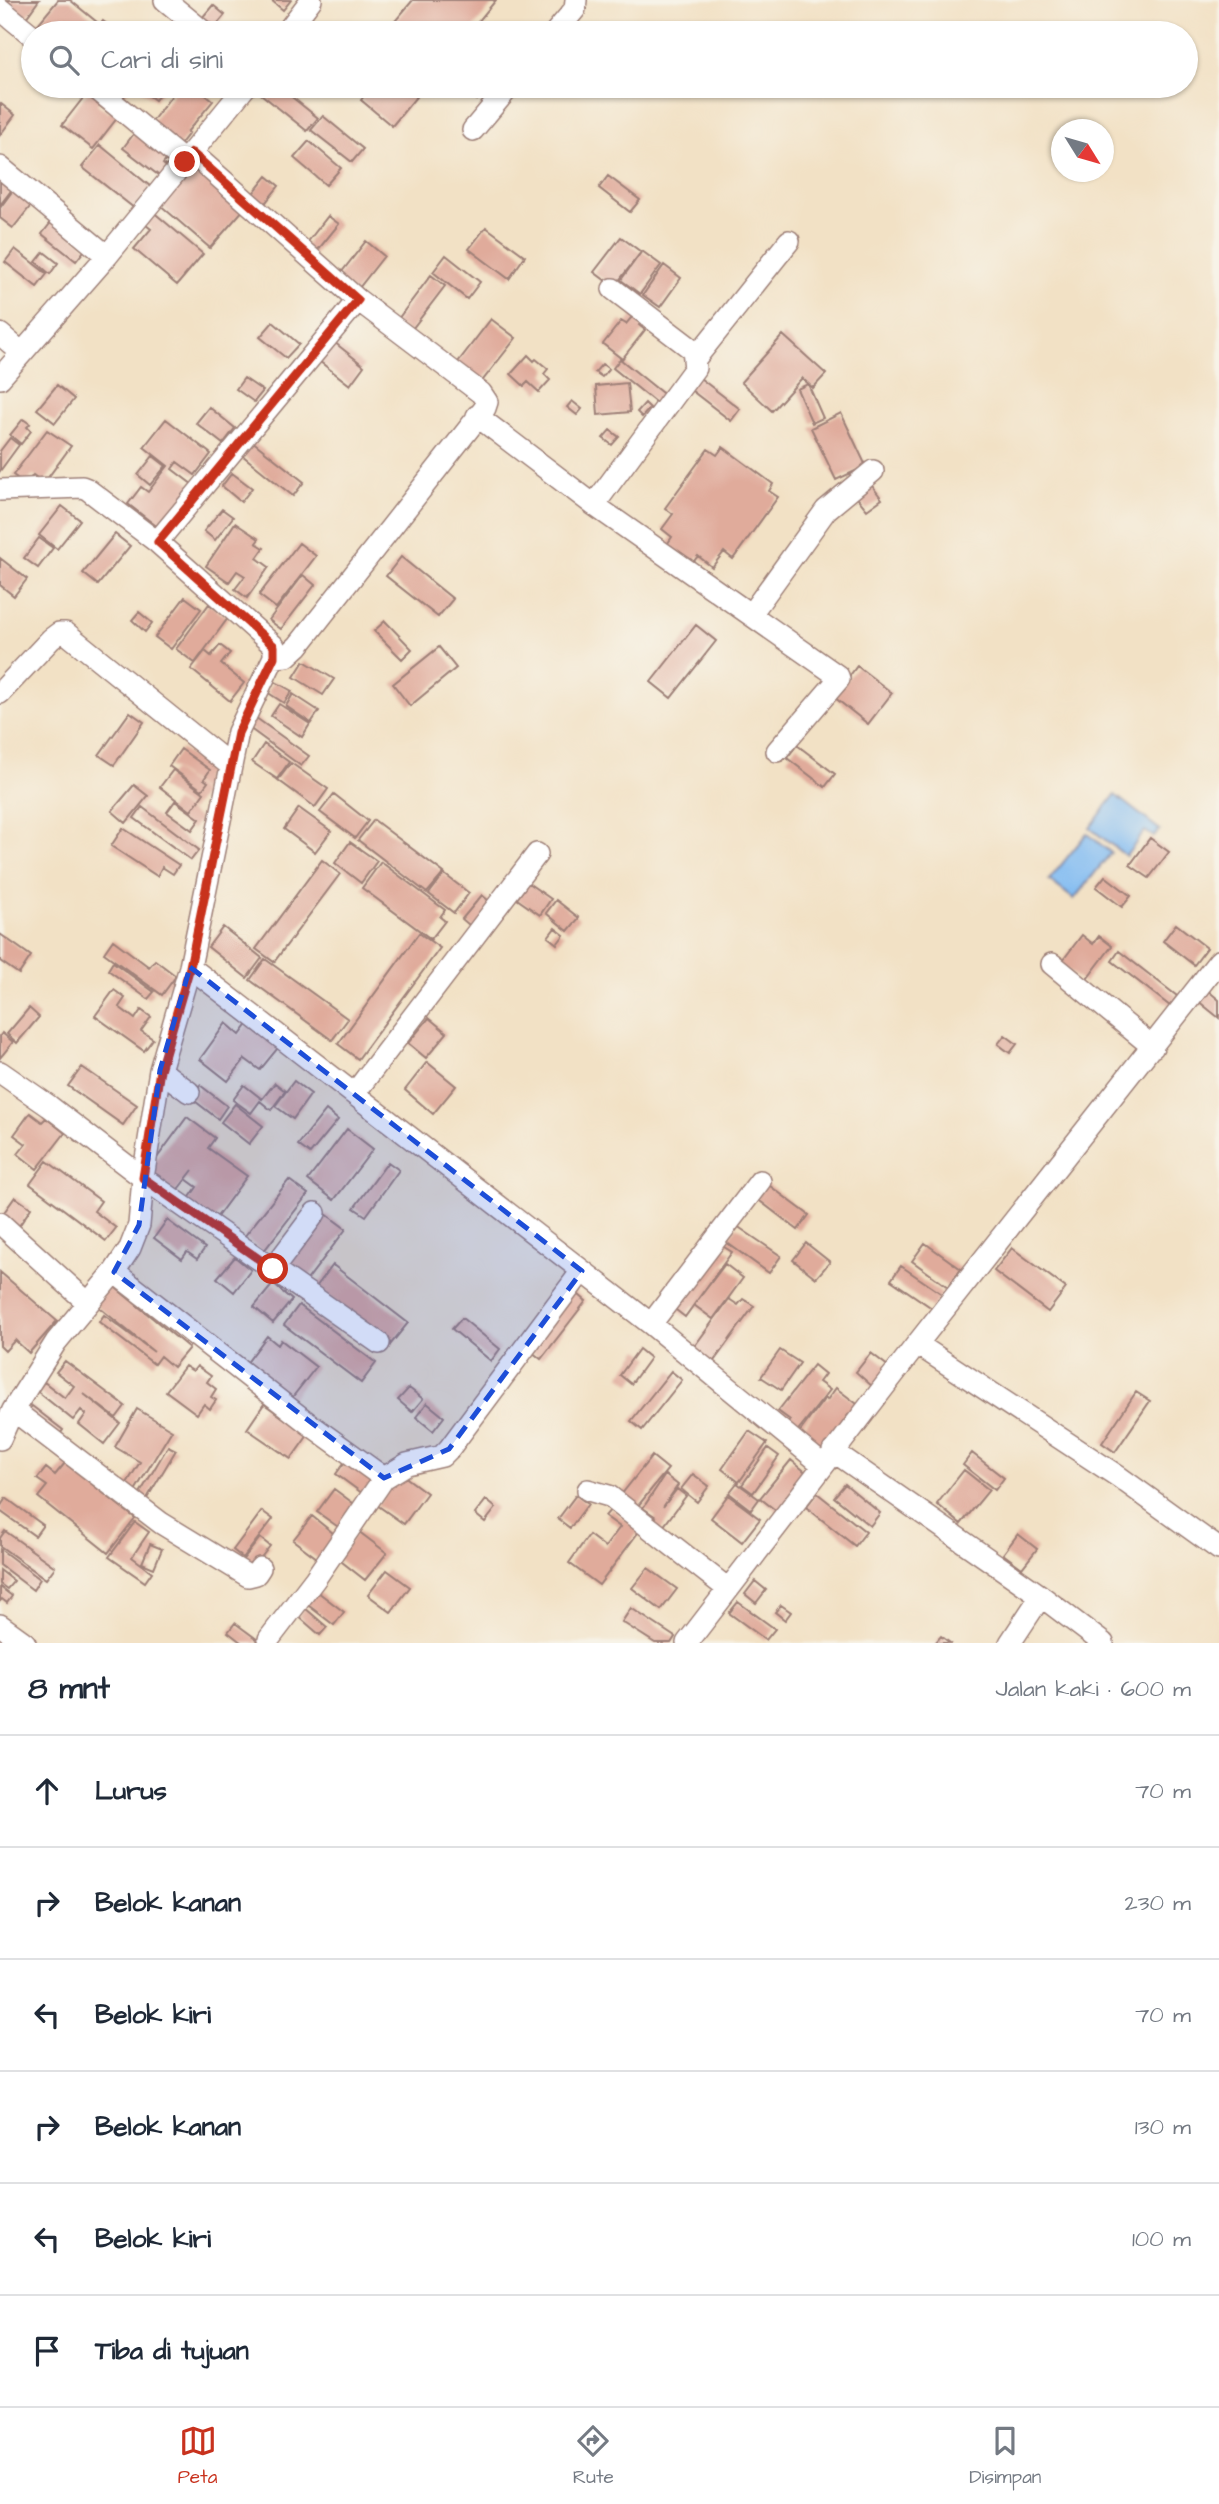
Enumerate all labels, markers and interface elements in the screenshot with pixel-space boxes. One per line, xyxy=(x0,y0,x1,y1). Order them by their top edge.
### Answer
search box xyxy=(21,21,1198,98)
icon: search xyxy=(45,41,83,79)
text: Cari di sini xyxy=(101,42,223,78)
north arrow xyxy=(1051,119,1114,182)
route end xyxy=(169,146,200,177)
route start xyxy=(257,1253,288,1284)
text: 8 mnt xyxy=(28,1668,110,1710)
text: Jalan kaki · 600 m xyxy=(995,1673,1191,1705)
icon: ahead xyxy=(28,1772,66,1810)
text: Lurus xyxy=(95,1773,167,1809)
text: 70 m xyxy=(1135,1775,1191,1807)
icon: right xyxy=(28,1884,66,1922)
text: Belok kanan xyxy=(95,1885,241,1921)
text: 230 m xyxy=(1125,1887,1191,1919)
icon: left xyxy=(28,1996,66,2034)
text: Belok kiri xyxy=(95,1997,211,2033)
text: 70 m xyxy=(1135,1999,1191,2031)
icon: right xyxy=(28,2108,66,2146)
text: Belok kanan xyxy=(95,2109,241,2145)
text: 130 m xyxy=(1135,2111,1191,2143)
icon: left xyxy=(28,2220,66,2258)
text: Belok kiri xyxy=(95,2221,211,2257)
text: 100 m xyxy=(1132,2223,1191,2255)
icon: arrive xyxy=(28,2332,66,2370)
text: Tiba di tujuan xyxy=(95,2333,249,2369)
tab: Peta xyxy=(178,2422,217,2491)
tab: Rute xyxy=(573,2422,614,2491)
tab: Disimpan xyxy=(969,2422,1041,2491)

